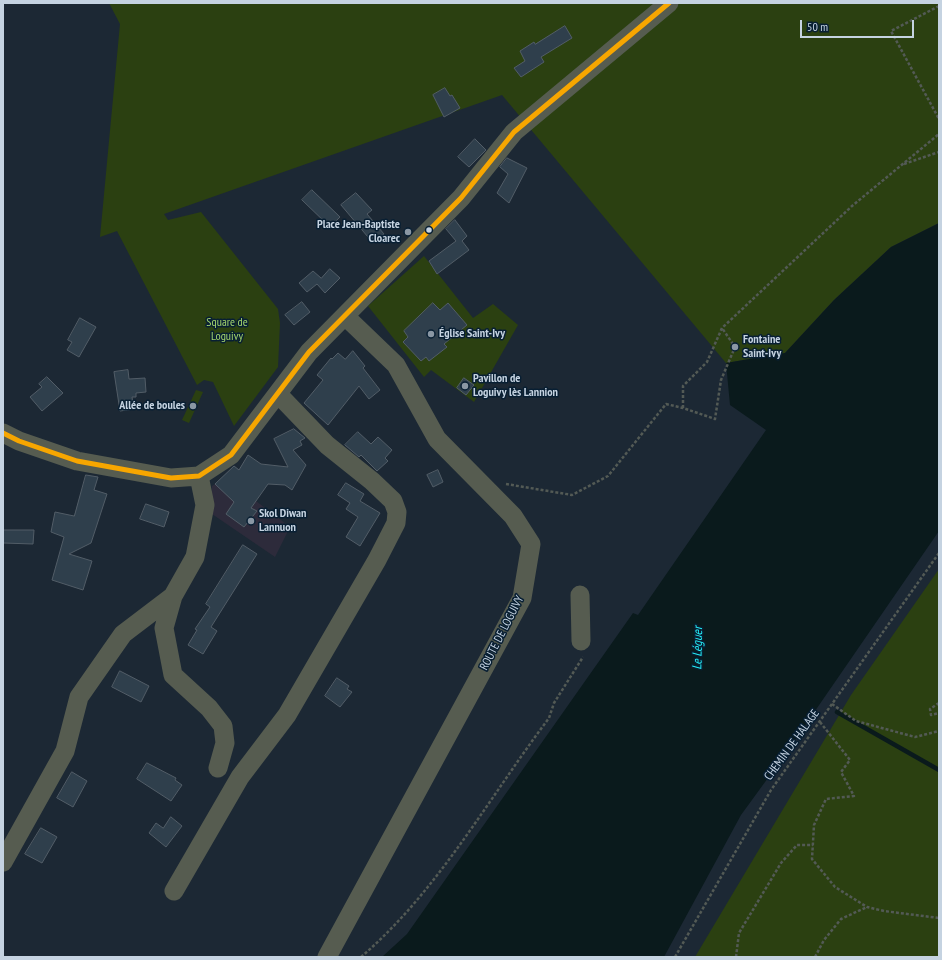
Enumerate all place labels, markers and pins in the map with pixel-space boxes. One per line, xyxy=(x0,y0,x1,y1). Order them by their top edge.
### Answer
place label: Place Jean-Baptiste Cloarec xyxy=(317,218,400,246)
unlabelled marker xyxy=(424,225,434,235)
marker: Place Jean-Baptiste Cloarec xyxy=(403,227,413,237)
place label: Église Saint-Ivy xyxy=(439,327,505,341)
marker: Église Saint-Ivy xyxy=(426,329,436,339)
place label: Fontaine Saint-Ivy xyxy=(743,333,781,361)
marker: Fontaine Saint-Ivy xyxy=(730,342,740,352)
place label: Pavillon de Loguivy lès Lannion xyxy=(473,372,558,400)
marker: Pavillon de Loguivy lès Lannion xyxy=(460,381,470,391)
place label: Allée de boules xyxy=(119,399,185,413)
marker: Allée de boules xyxy=(188,401,198,411)
place label: Skol Diwan Lannuon xyxy=(259,507,306,535)
marker: Skol Diwan Lannuon xyxy=(246,516,256,526)

